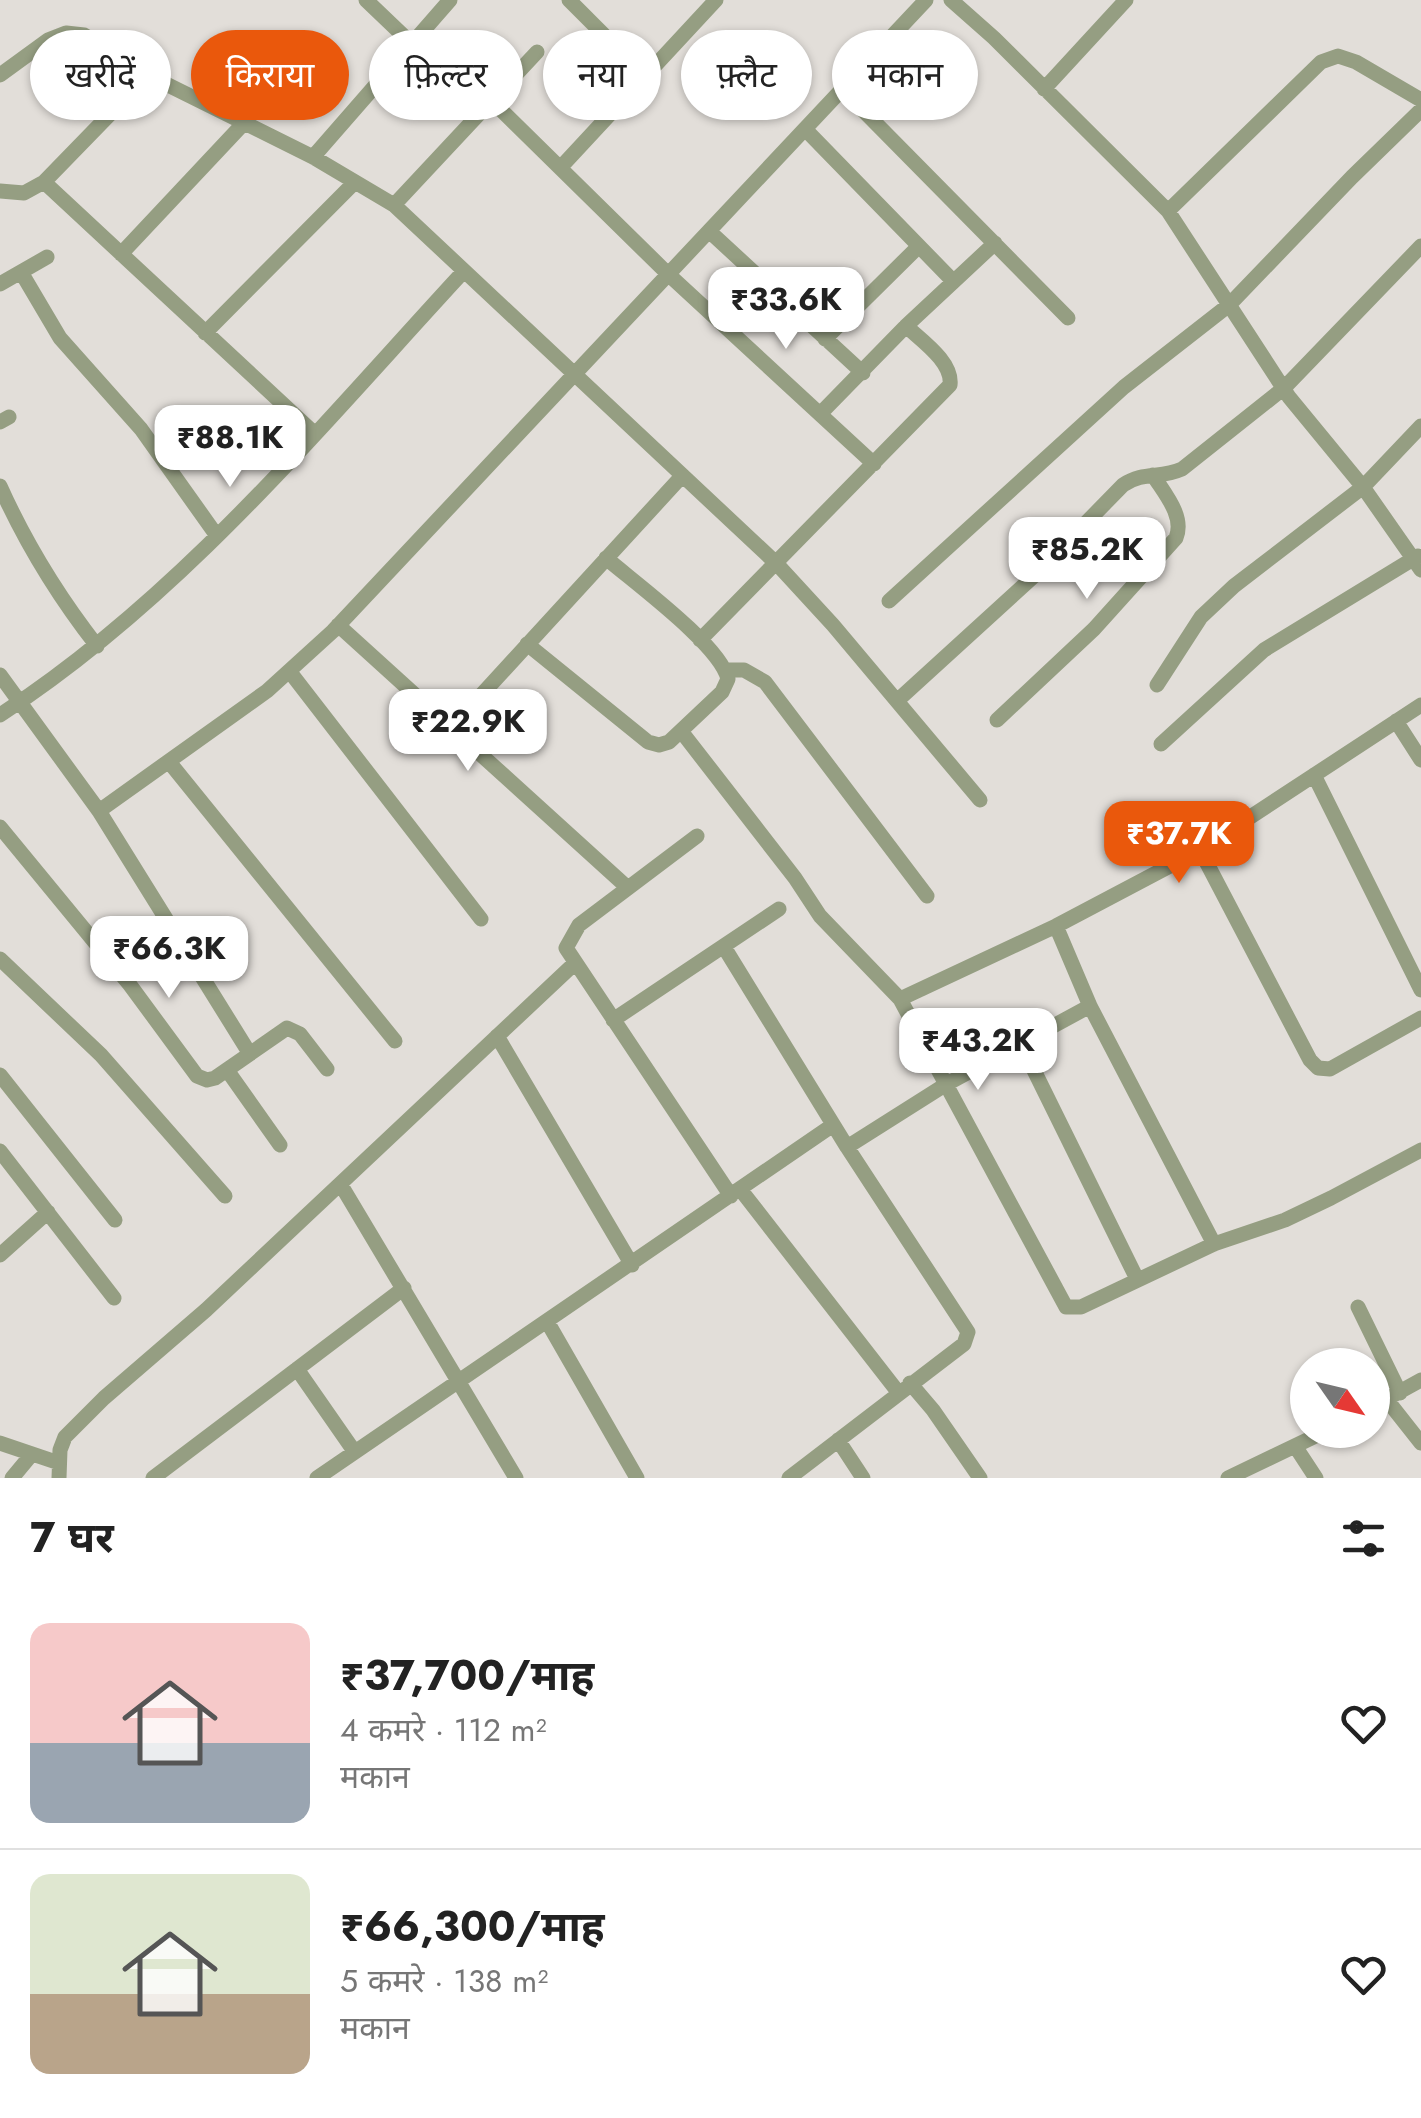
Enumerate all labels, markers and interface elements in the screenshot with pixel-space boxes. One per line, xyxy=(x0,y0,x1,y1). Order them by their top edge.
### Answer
chip: खरीदें xyxy=(30,30,171,120)
chip: किराया xyxy=(191,30,349,120)
chip: फ़िल्टर xyxy=(369,30,523,120)
chip: नया xyxy=(543,30,661,120)
chip: फ़्लैट xyxy=(681,30,812,120)
chip: मकान xyxy=(832,30,978,120)
pin: ₹33.6K xyxy=(705,267,867,352)
text: ₹33.6K xyxy=(730,276,842,322)
pin: ₹88.1K xyxy=(149,405,311,490)
text: ₹88.1K xyxy=(177,414,283,460)
pin: ₹85.2K xyxy=(1006,517,1168,602)
text: ₹85.2K xyxy=(1031,526,1143,572)
pin: ₹22.9K xyxy=(387,689,549,774)
text: ₹22.9K xyxy=(411,698,525,744)
pin: ₹37.7K xyxy=(1098,801,1260,886)
text: ₹37.7K xyxy=(1126,810,1232,856)
pin: ₹66.3K xyxy=(88,916,250,1001)
text: ₹66.3K xyxy=(112,925,226,971)
pin: ₹43.2K xyxy=(897,1008,1059,1093)
text: ₹43.2K xyxy=(921,1017,1035,1063)
north arrow xyxy=(1290,1348,1390,1448)
map controls xyxy=(1290,1348,1390,1448)
text: 7 घर xyxy=(30,1507,114,1568)
icon: filters xyxy=(1336,1511,1391,1566)
text: ₹37,700/माह xyxy=(340,1645,594,1706)
icon: home xyxy=(110,1663,230,1783)
icon: heart xyxy=(1336,1696,1391,1751)
text: 4 कमरे · 112 m² xyxy=(340,1707,547,1753)
text: मकान xyxy=(340,1754,410,1800)
text: ₹66,300/माह xyxy=(340,1896,605,1957)
icon: home xyxy=(110,1914,230,2034)
icon: heart xyxy=(1336,1947,1391,2002)
text: 5 कमरे · 138 m² xyxy=(340,1958,548,2004)
text: मकान xyxy=(340,2005,410,2051)

